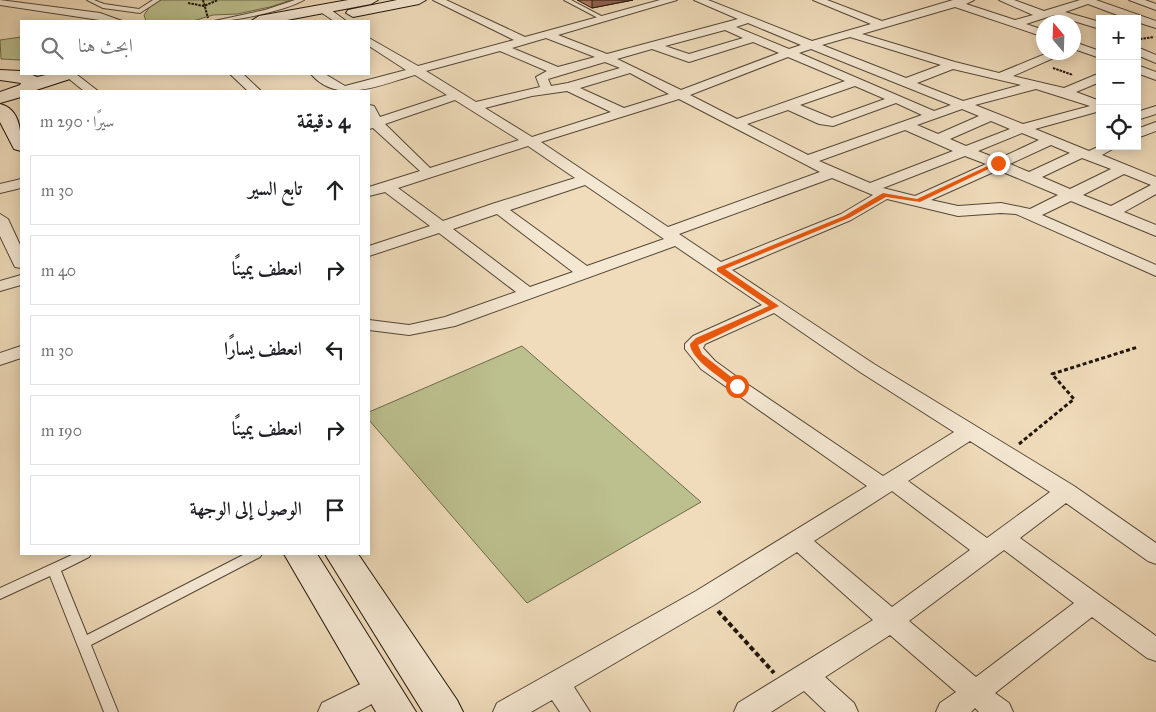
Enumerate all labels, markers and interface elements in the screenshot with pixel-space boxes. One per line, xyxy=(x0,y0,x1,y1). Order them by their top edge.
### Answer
north arrow xyxy=(1036,15,1081,60)
map controls xyxy=(1096,15,1141,150)
button: + xyxy=(1096,15,1141,60)
search box xyxy=(20,20,370,75)
icon: search xyxy=(38,34,66,62)
text: ابحث هنا xyxy=(78,34,133,57)
button: − xyxy=(1096,60,1141,105)
button: locate xyxy=(1096,105,1141,150)
text: 4 دقيقة xyxy=(297,108,350,134)
text: سيرًا · 290 m xyxy=(40,112,114,131)
route end xyxy=(987,152,1010,175)
icon: ahead xyxy=(321,176,349,204)
text: تابع السير xyxy=(248,177,302,200)
text: 30 m xyxy=(41,181,74,200)
icon: right xyxy=(321,256,349,284)
text: انعطف يمينًا xyxy=(232,257,302,280)
text: 40 m xyxy=(41,261,76,280)
icon: left xyxy=(321,336,349,364)
text: انعطف يسارًا xyxy=(224,337,302,360)
text: 30 m xyxy=(41,341,74,360)
route start xyxy=(726,375,749,398)
icon: right xyxy=(321,416,349,444)
text: انعطف يمينًا xyxy=(232,417,302,440)
text: 190 m xyxy=(41,421,82,440)
icon: arrive xyxy=(321,496,349,524)
text: الوصول إلى الوجهة xyxy=(190,497,302,520)

